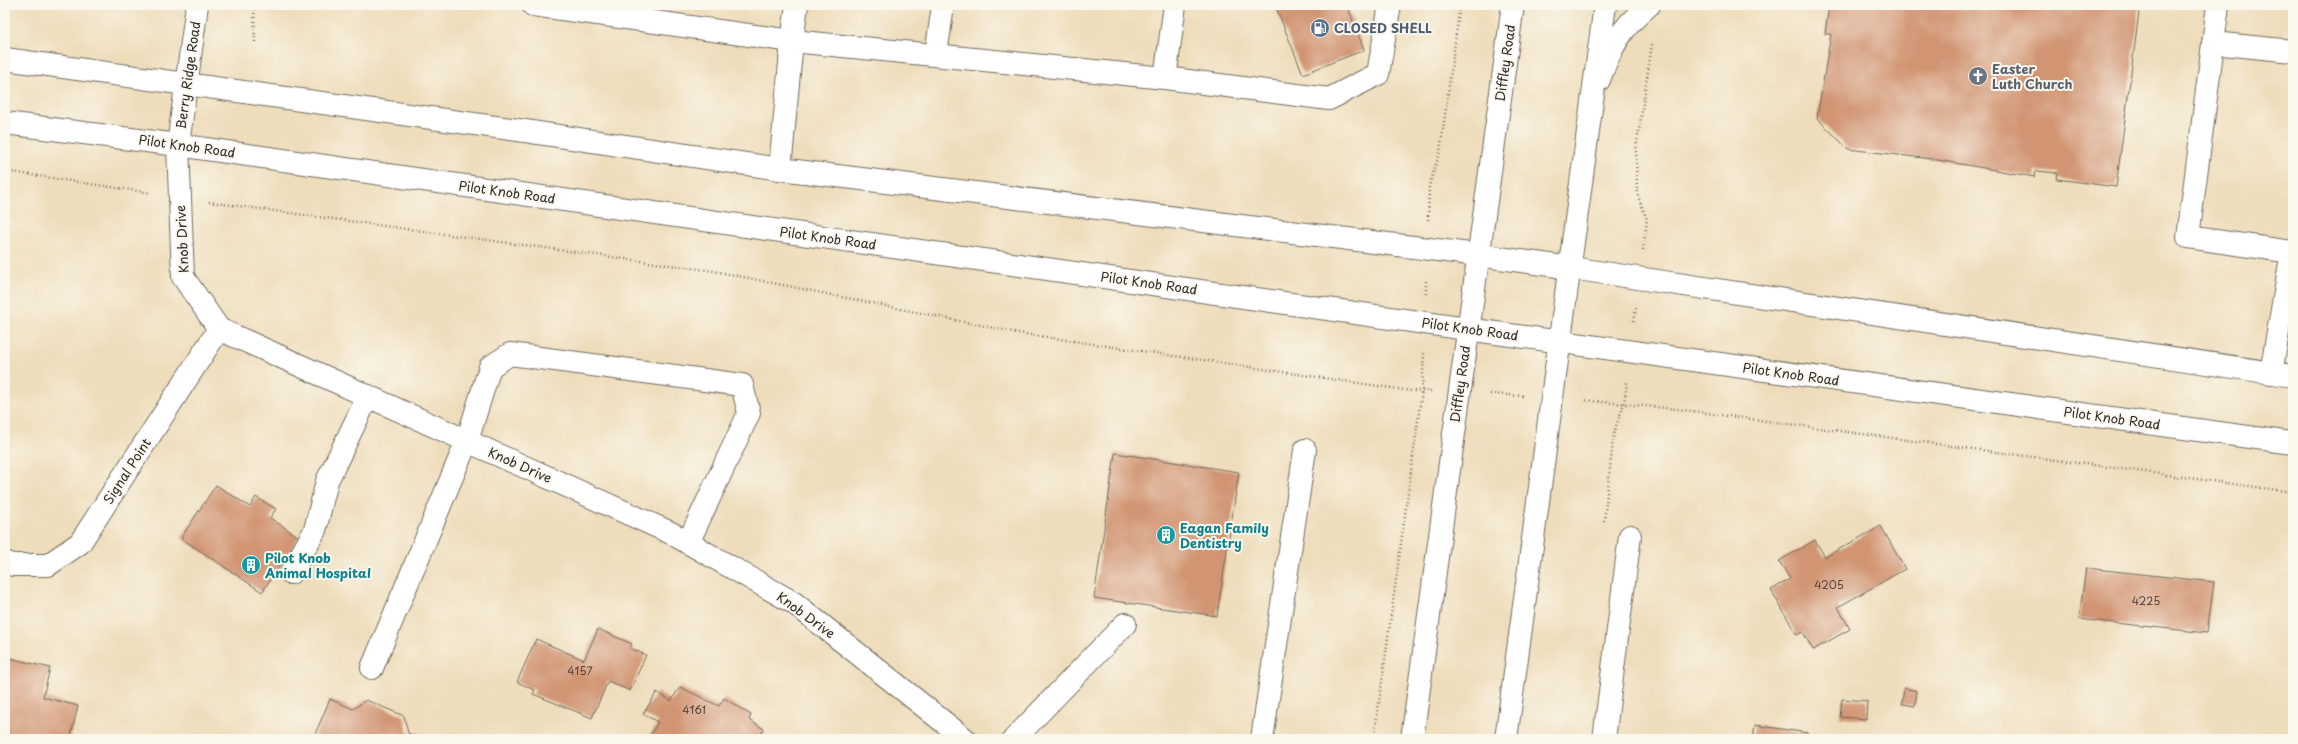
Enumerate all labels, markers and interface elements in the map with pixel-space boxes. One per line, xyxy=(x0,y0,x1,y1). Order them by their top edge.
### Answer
fuel station icon: CLOSED SHELL xyxy=(1309,17,1331,39)
place label: CLOSED SHELL xyxy=(1334,18,1432,37)
street label: Berry Ridge Road xyxy=(171,20,204,130)
street label: Diffley Road xyxy=(1490,23,1519,103)
place label: Easter Luth Church xyxy=(1992,59,2072,93)
church icon: Easter Luth Church xyxy=(1967,65,1989,87)
street label: Pilot Knob Road xyxy=(137,129,237,162)
street label: Pilot Knob Road xyxy=(457,175,557,208)
street label: Knob Drive xyxy=(170,205,193,273)
street label: Pilot Knob Road xyxy=(778,221,878,254)
street label: Pilot Knob Road xyxy=(1099,266,1199,299)
street label: Pilot Knob Road xyxy=(1420,312,1520,345)
street label: Diffley Road xyxy=(1445,344,1474,424)
street label: Pilot Knob Road xyxy=(1741,357,1841,390)
street label: Pilot Knob Road xyxy=(2062,401,2162,434)
street label: Signal Point xyxy=(98,434,155,507)
street label: Knob Drive xyxy=(485,442,555,487)
place label: Eagan Family Dentistry xyxy=(1180,518,1269,552)
building icon: Eagan Family Dentistry xyxy=(1155,524,1177,546)
place label: Pilot Knob Animal Hospital xyxy=(264,548,371,582)
building icon: Pilot Knob Animal Hospital xyxy=(240,554,262,576)
house number: 4205 xyxy=(1814,576,1844,593)
street label: Knob Drive xyxy=(773,587,839,642)
house number: 4225 xyxy=(2132,592,2160,609)
house number: 4157 xyxy=(567,662,593,679)
house number: 4161 xyxy=(682,701,706,718)

